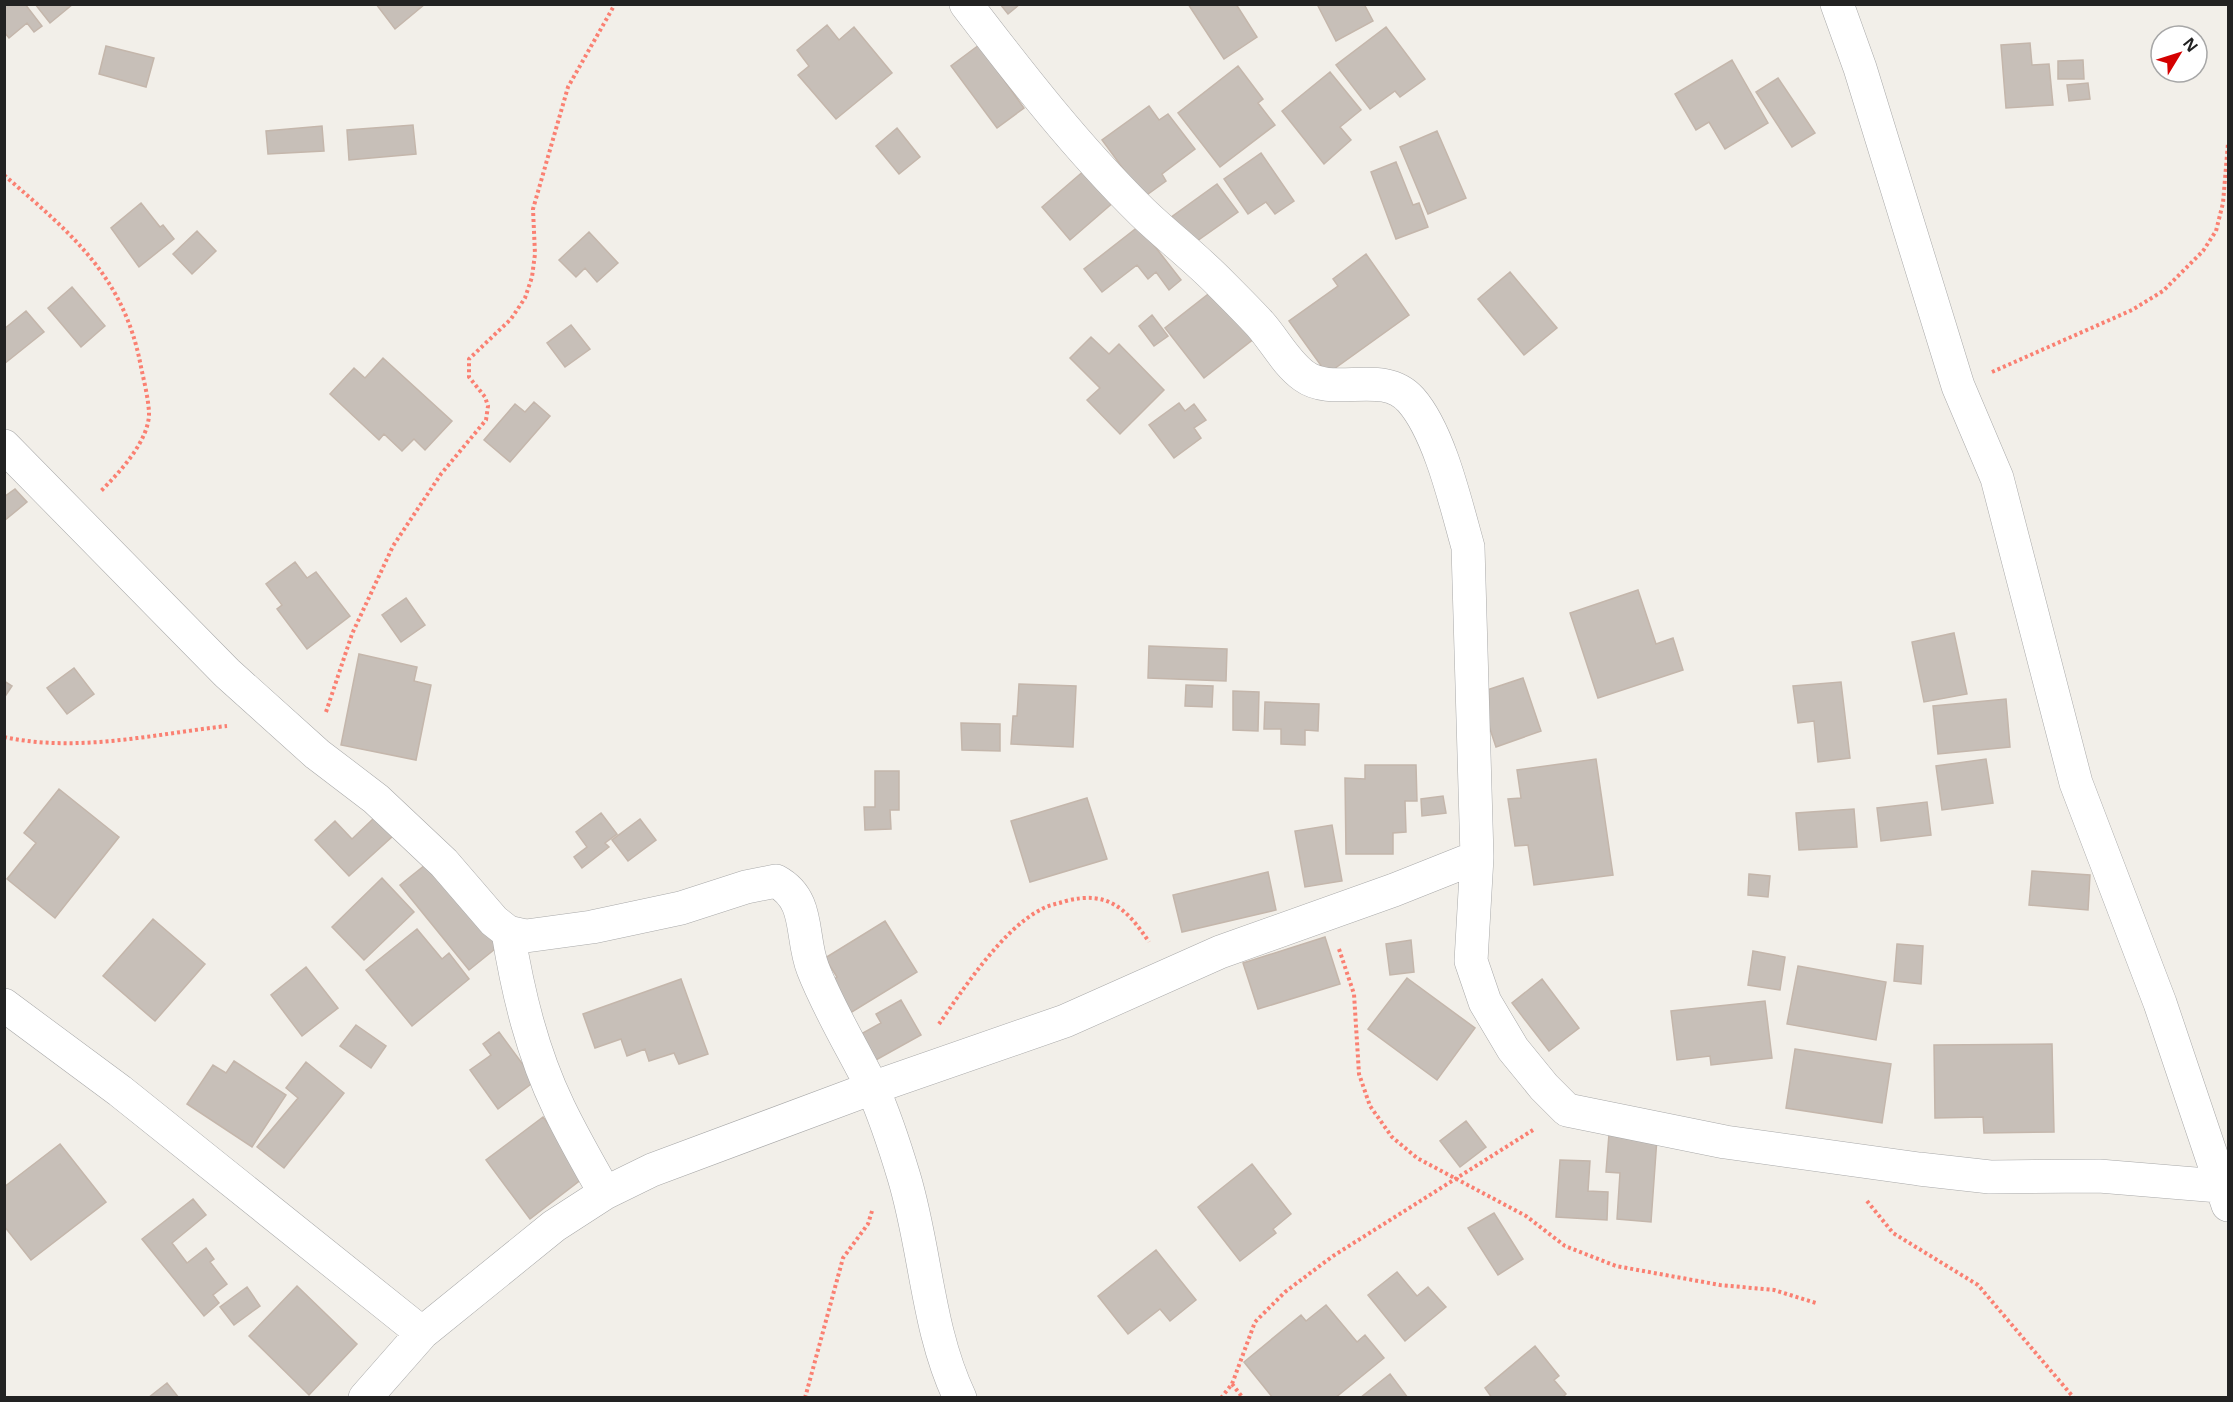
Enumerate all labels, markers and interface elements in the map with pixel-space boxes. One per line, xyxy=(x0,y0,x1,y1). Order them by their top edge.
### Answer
north arrow xyxy=(2149,24,2209,84)
text: N xyxy=(2178,33,2203,57)

